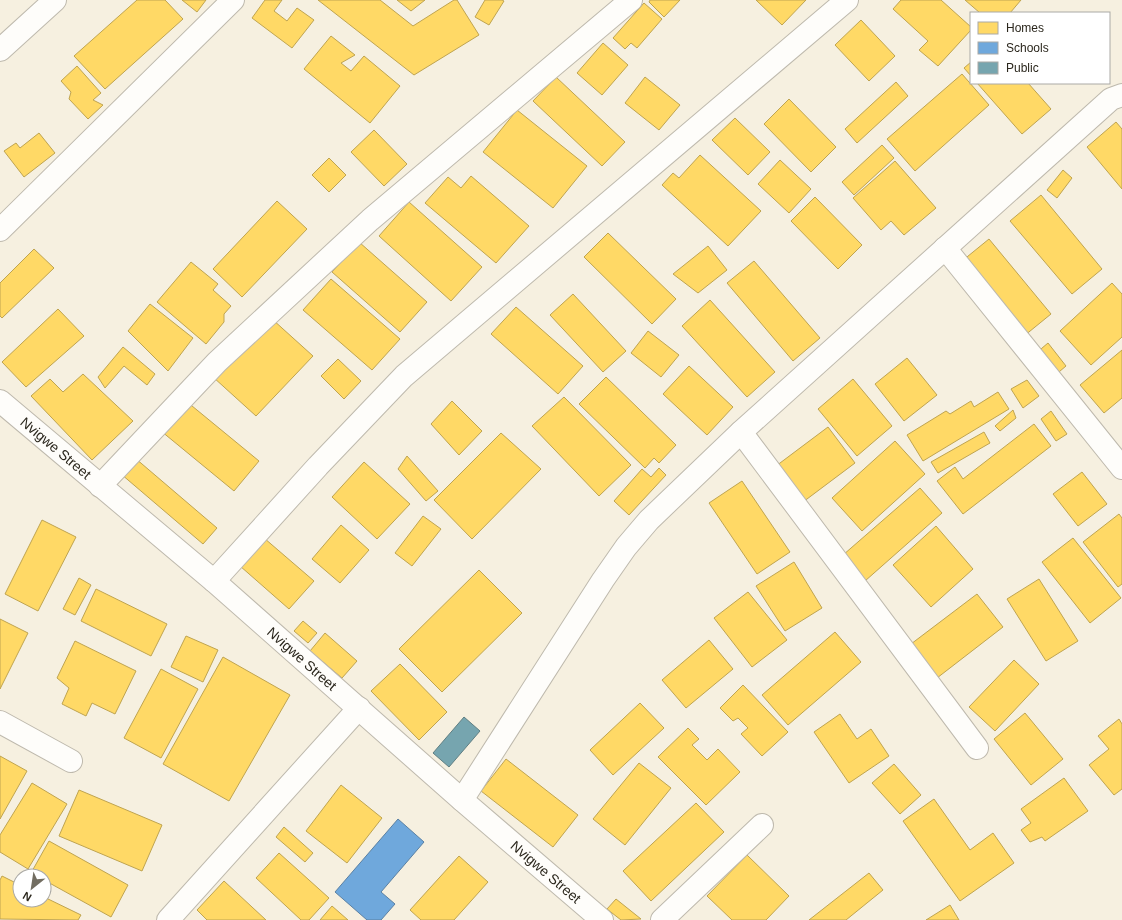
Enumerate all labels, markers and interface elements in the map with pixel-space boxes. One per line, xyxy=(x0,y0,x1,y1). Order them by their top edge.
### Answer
legend xyxy=(970,12,1110,84)
text: Homes xyxy=(1006,21,1044,35)
text: Schools xyxy=(1006,41,1049,55)
text: Public xyxy=(1006,61,1039,75)
street label: Nvigwe Street xyxy=(17,414,94,482)
street label: Nvigwe Street xyxy=(264,624,340,694)
street label: Nvigwe Street xyxy=(508,837,584,906)
north arrow xyxy=(12,868,52,908)
text: N xyxy=(21,889,33,904)

